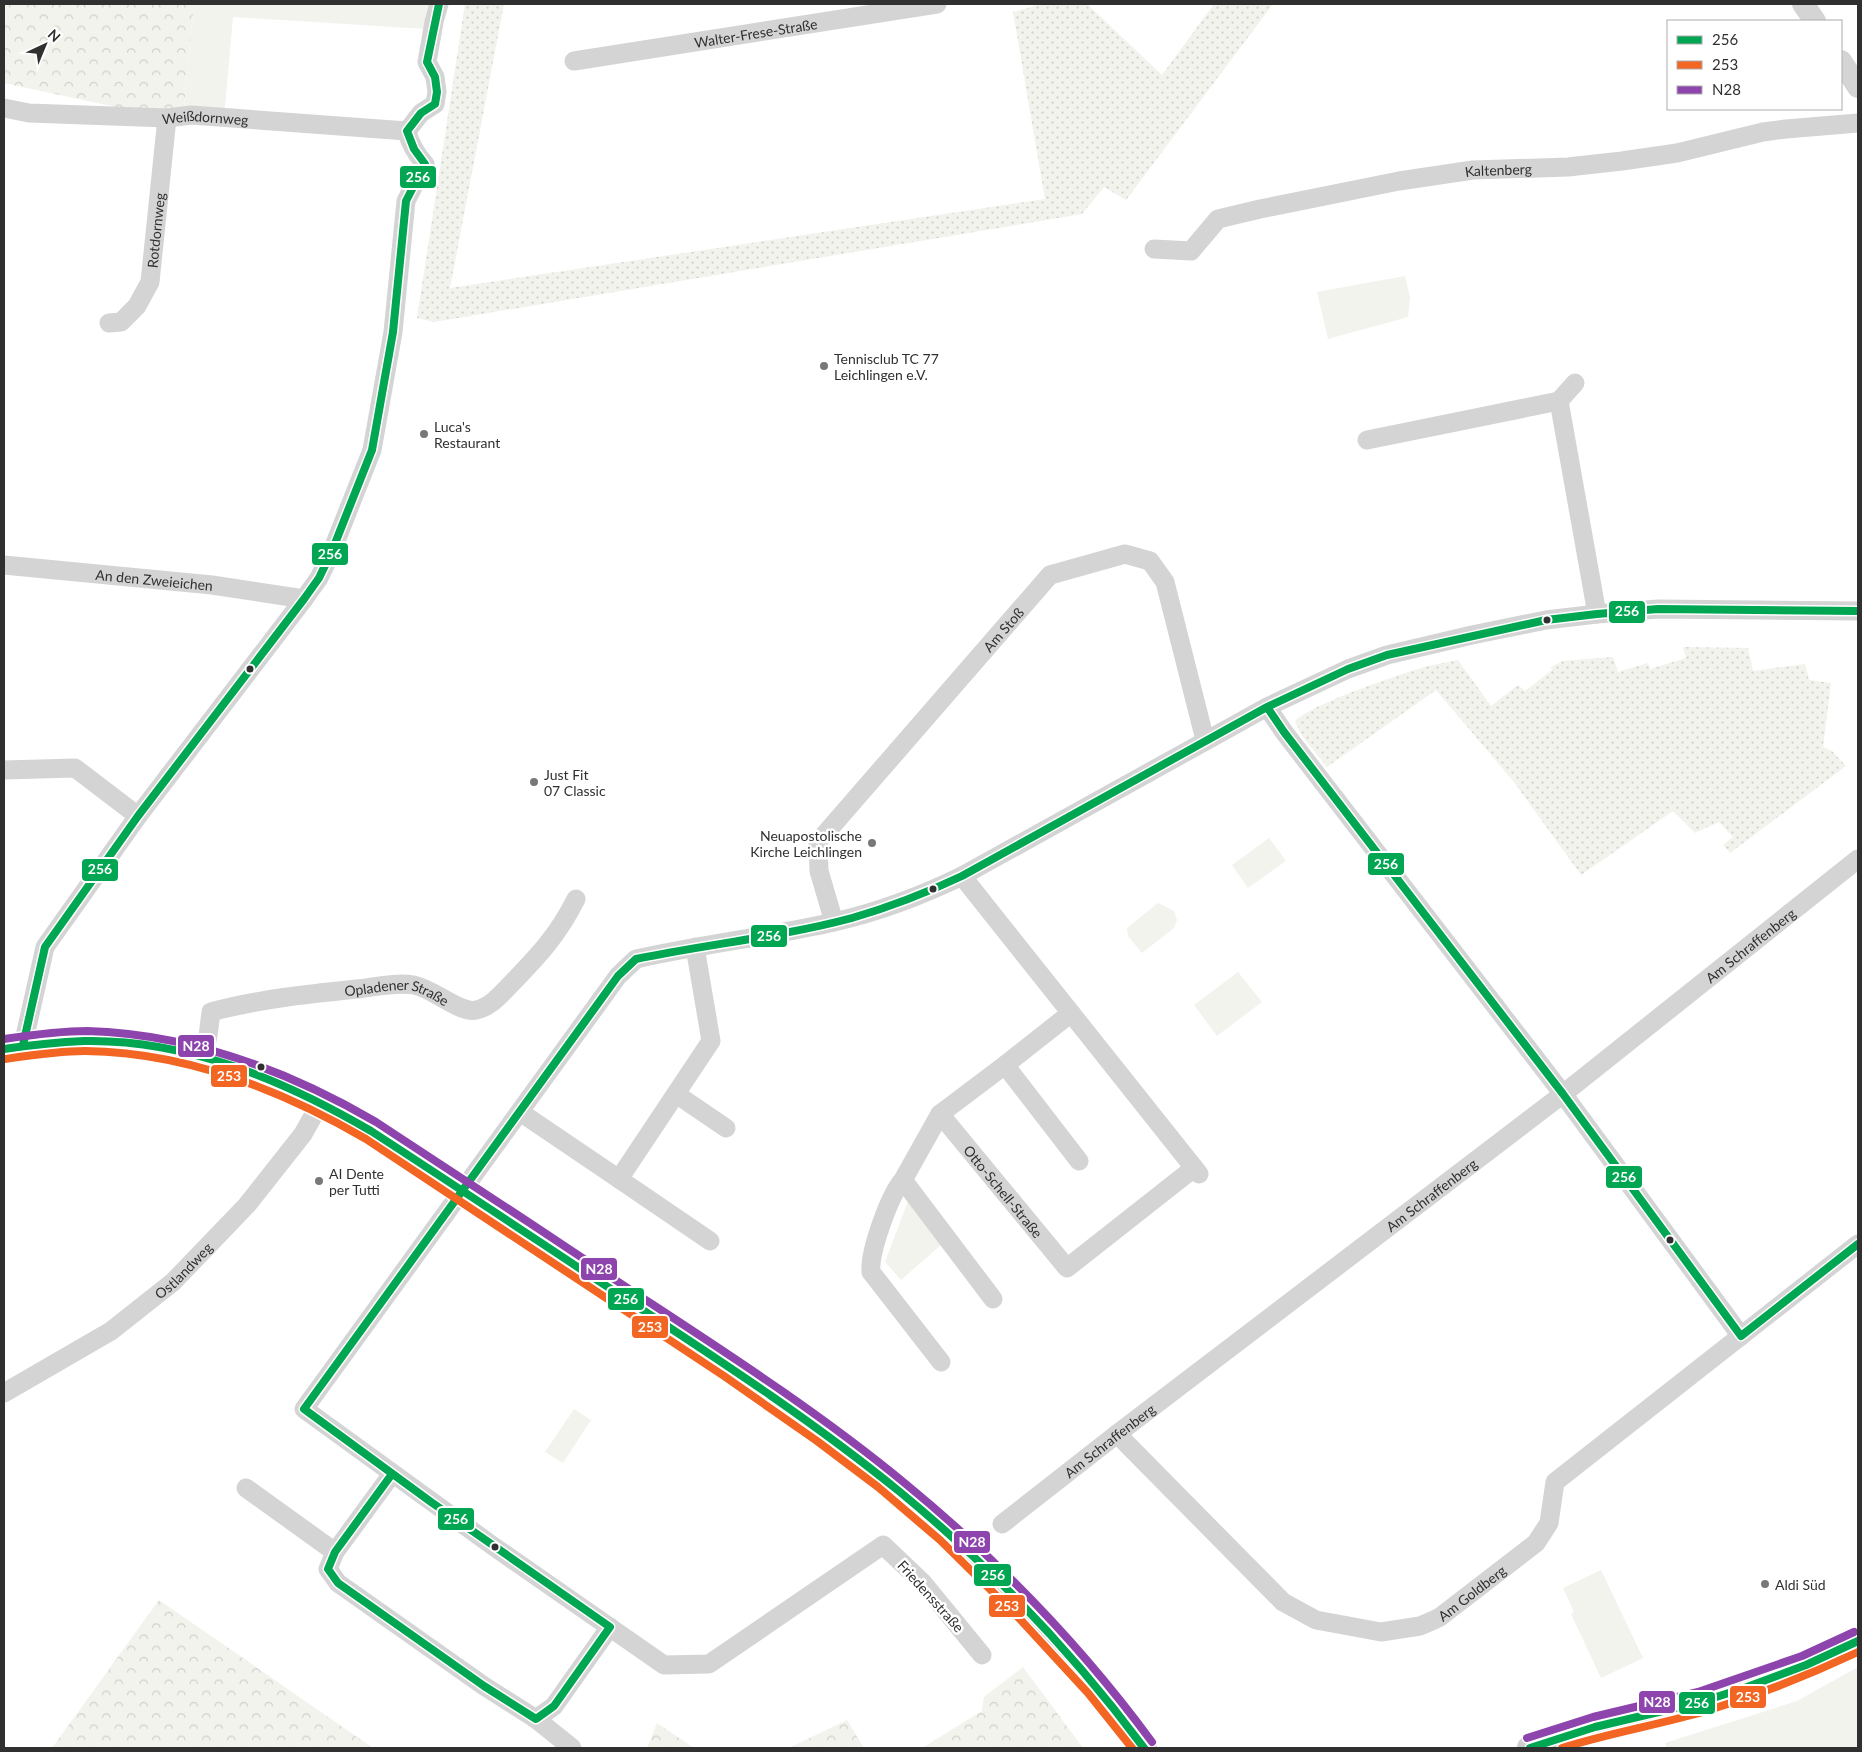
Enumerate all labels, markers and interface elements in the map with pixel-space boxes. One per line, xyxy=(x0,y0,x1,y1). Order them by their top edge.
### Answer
street label: Walter-Frese-Straße xyxy=(693,14,819,51)
north arrow xyxy=(20,20,70,70)
legend xyxy=(1667,20,1842,110)
text: N xyxy=(45,25,64,45)
text: 256 xyxy=(1712,30,1738,48)
text: 253 xyxy=(1712,55,1738,73)
text: N28 xyxy=(1712,80,1741,98)
street label: Weißdornweg xyxy=(161,106,249,128)
street label: Kaltenberg xyxy=(1464,160,1532,180)
line badge: 256 xyxy=(399,165,437,189)
text: 256 xyxy=(406,168,430,185)
street label: Rotdornweg xyxy=(143,192,168,269)
place label: Tennisclub TC 77 Leichlingen e.V. xyxy=(834,350,939,383)
marker: Tennisclub TC 77 Leichlingen e.V. xyxy=(818,360,830,372)
place label: Luca's Restaurant xyxy=(434,418,500,451)
marker: Luca's Restaurant xyxy=(418,428,430,440)
line badge: 256 xyxy=(311,542,349,566)
text: 256 xyxy=(318,545,342,562)
street label: An den Zweieichen xyxy=(95,565,214,594)
line badge: 256 xyxy=(1608,600,1646,624)
text: 256 xyxy=(1615,602,1639,619)
street label: Am Stoß xyxy=(979,604,1027,655)
unlabelled marker xyxy=(1542,615,1552,625)
unlabelled marker xyxy=(245,664,255,674)
place label: Just Fit 07 Classic xyxy=(544,766,606,799)
marker: Just Fit 07 Classic xyxy=(528,776,540,788)
place label: Neuapostolische Kirche Leichlingen xyxy=(750,827,862,860)
marker: Neuapostolische Kirche Leichlingen xyxy=(866,837,878,849)
line badge: 256 xyxy=(1367,852,1405,876)
text: 256 xyxy=(1374,855,1398,872)
line badge: 256 xyxy=(81,858,119,882)
text: 256 xyxy=(88,860,112,877)
unlabelled marker xyxy=(928,884,938,894)
street label: Am Schraffenberg xyxy=(1702,904,1798,986)
line badge: 256 xyxy=(750,924,788,948)
text: 256 xyxy=(757,927,781,944)
street label: Opladener Straße xyxy=(344,976,452,1009)
line badge: N28 xyxy=(177,1034,215,1058)
text: N28 xyxy=(182,1037,210,1054)
unlabelled marker xyxy=(256,1062,266,1072)
line badge: 253 xyxy=(210,1064,248,1088)
text: 253 xyxy=(217,1067,241,1084)
street label: Otto-Schell-Straße xyxy=(960,1141,1047,1241)
street label: Am Schraffenberg xyxy=(1382,1154,1480,1235)
place label: AI Dente per Tutti xyxy=(329,1165,384,1198)
line badge: 256 xyxy=(1605,1165,1643,1189)
text: 256 xyxy=(1612,1168,1636,1185)
marker: AI Dente per Tutti xyxy=(313,1175,325,1187)
unlabelled marker xyxy=(1665,1235,1675,1245)
street label: Ostlandweg xyxy=(151,1238,215,1302)
line badge: N28 xyxy=(580,1257,618,1281)
text: N28 xyxy=(585,1260,613,1277)
line badge: 256 xyxy=(607,1287,645,1311)
text: 256 xyxy=(614,1290,638,1307)
line badge: 253 xyxy=(631,1315,669,1339)
text: 253 xyxy=(638,1318,662,1335)
street label: Am Schraffenberg xyxy=(1060,1400,1158,1481)
line badge: 256 xyxy=(437,1507,475,1531)
text: 256 xyxy=(444,1510,468,1527)
line badge: N28 xyxy=(953,1530,991,1554)
text: N28 xyxy=(958,1533,986,1550)
unlabelled marker xyxy=(490,1542,500,1552)
street label: Friedensstraße xyxy=(894,1557,968,1635)
street label: Am Goldberg xyxy=(1434,1561,1509,1624)
line badge: 256 xyxy=(973,1563,1012,1587)
text: 256 xyxy=(981,1566,1005,1583)
place label: Aldi Süd xyxy=(1775,1576,1826,1593)
marker: Aldi Süd xyxy=(1759,1578,1771,1590)
line badge: 253 xyxy=(988,1594,1026,1618)
text: 253 xyxy=(995,1597,1019,1614)
line badge: 253 xyxy=(1729,1685,1767,1709)
text: 253 xyxy=(1736,1688,1760,1705)
line badge: N28 xyxy=(1638,1690,1676,1714)
line badge: 256 xyxy=(1678,1691,1716,1715)
text: N28 xyxy=(1643,1693,1671,1710)
text: 256 xyxy=(1685,1694,1709,1711)

